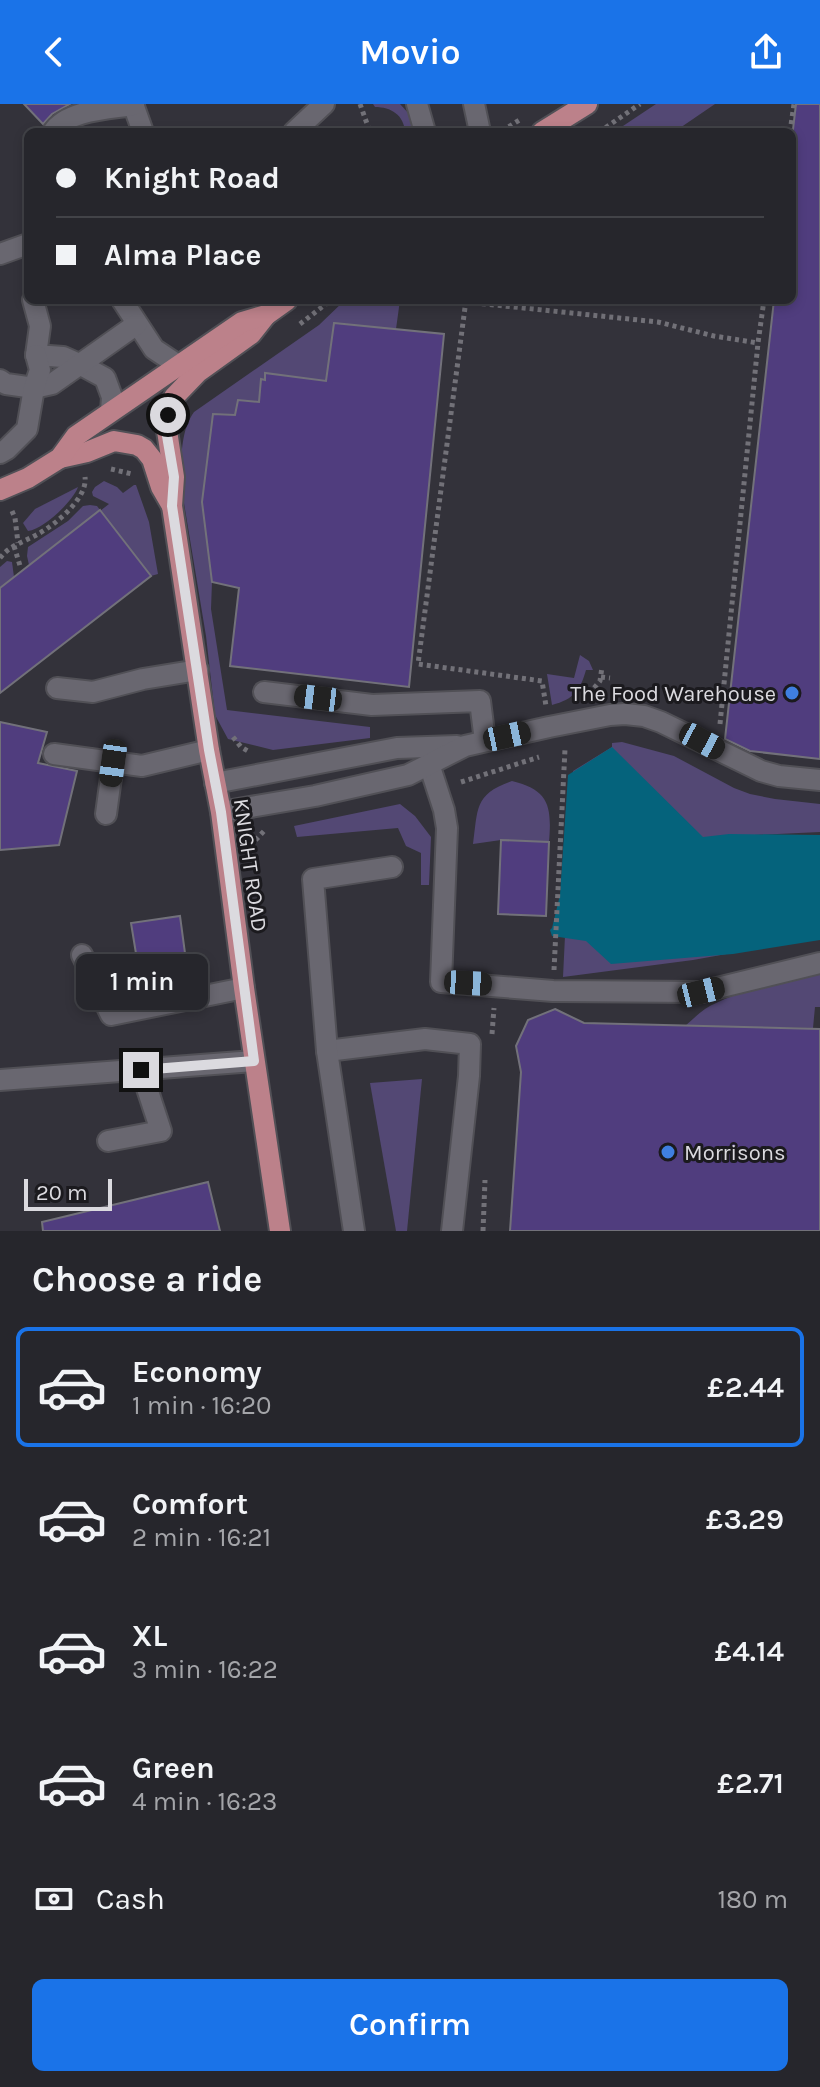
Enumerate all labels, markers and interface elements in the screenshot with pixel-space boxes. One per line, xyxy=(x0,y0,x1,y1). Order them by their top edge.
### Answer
icon: back xyxy=(32,30,76,74)
icon: share xyxy=(744,30,788,74)
text: Movio xyxy=(359,31,461,73)
text: Knight Road xyxy=(104,160,280,196)
text: Alma Place xyxy=(104,237,261,273)
route start xyxy=(150,397,186,433)
place label: The Food Warehouse xyxy=(570,681,776,707)
car xyxy=(293,683,343,713)
marker: The Food Warehouse xyxy=(783,684,801,702)
car xyxy=(481,719,533,753)
car xyxy=(675,719,729,763)
car xyxy=(98,738,128,788)
street label: KNIGHT ROAD xyxy=(228,797,272,934)
callout: 1 min xyxy=(75,954,207,1010)
text: 1 min xyxy=(110,966,174,997)
car xyxy=(443,970,493,996)
car xyxy=(675,975,727,1009)
route end xyxy=(123,1052,159,1088)
place label: Morrisons xyxy=(684,1140,786,1166)
marker: Morrisons xyxy=(659,1143,677,1161)
scale bar xyxy=(24,1175,112,1211)
text: 20 m xyxy=(36,1180,88,1206)
text: Choose a ride xyxy=(32,1258,262,1300)
icon: car xyxy=(36,1351,108,1423)
text: Economy xyxy=(132,1354,262,1390)
text: £2.44 xyxy=(707,1369,784,1405)
text: 1 min · 16:20 xyxy=(132,1390,272,1421)
icon: car xyxy=(36,1483,108,1555)
text: Comfort xyxy=(132,1486,248,1522)
text: £3.29 xyxy=(706,1501,784,1537)
text: 2 min · 16:21 xyxy=(132,1522,271,1553)
icon: car xyxy=(36,1615,108,1687)
text: XL xyxy=(132,1618,167,1654)
text: £4.14 xyxy=(715,1633,784,1669)
text: 3 min · 16:22 xyxy=(132,1654,278,1685)
icon: car xyxy=(36,1747,108,1819)
text: Green xyxy=(132,1750,215,1786)
text: £2.71 xyxy=(717,1765,784,1801)
text: 4 min · 16:23 xyxy=(132,1786,277,1817)
icon: cash xyxy=(32,1877,76,1921)
text: Cash xyxy=(96,1881,165,1917)
text: 180 m xyxy=(718,1884,788,1915)
button: Confirm xyxy=(32,1979,788,2071)

